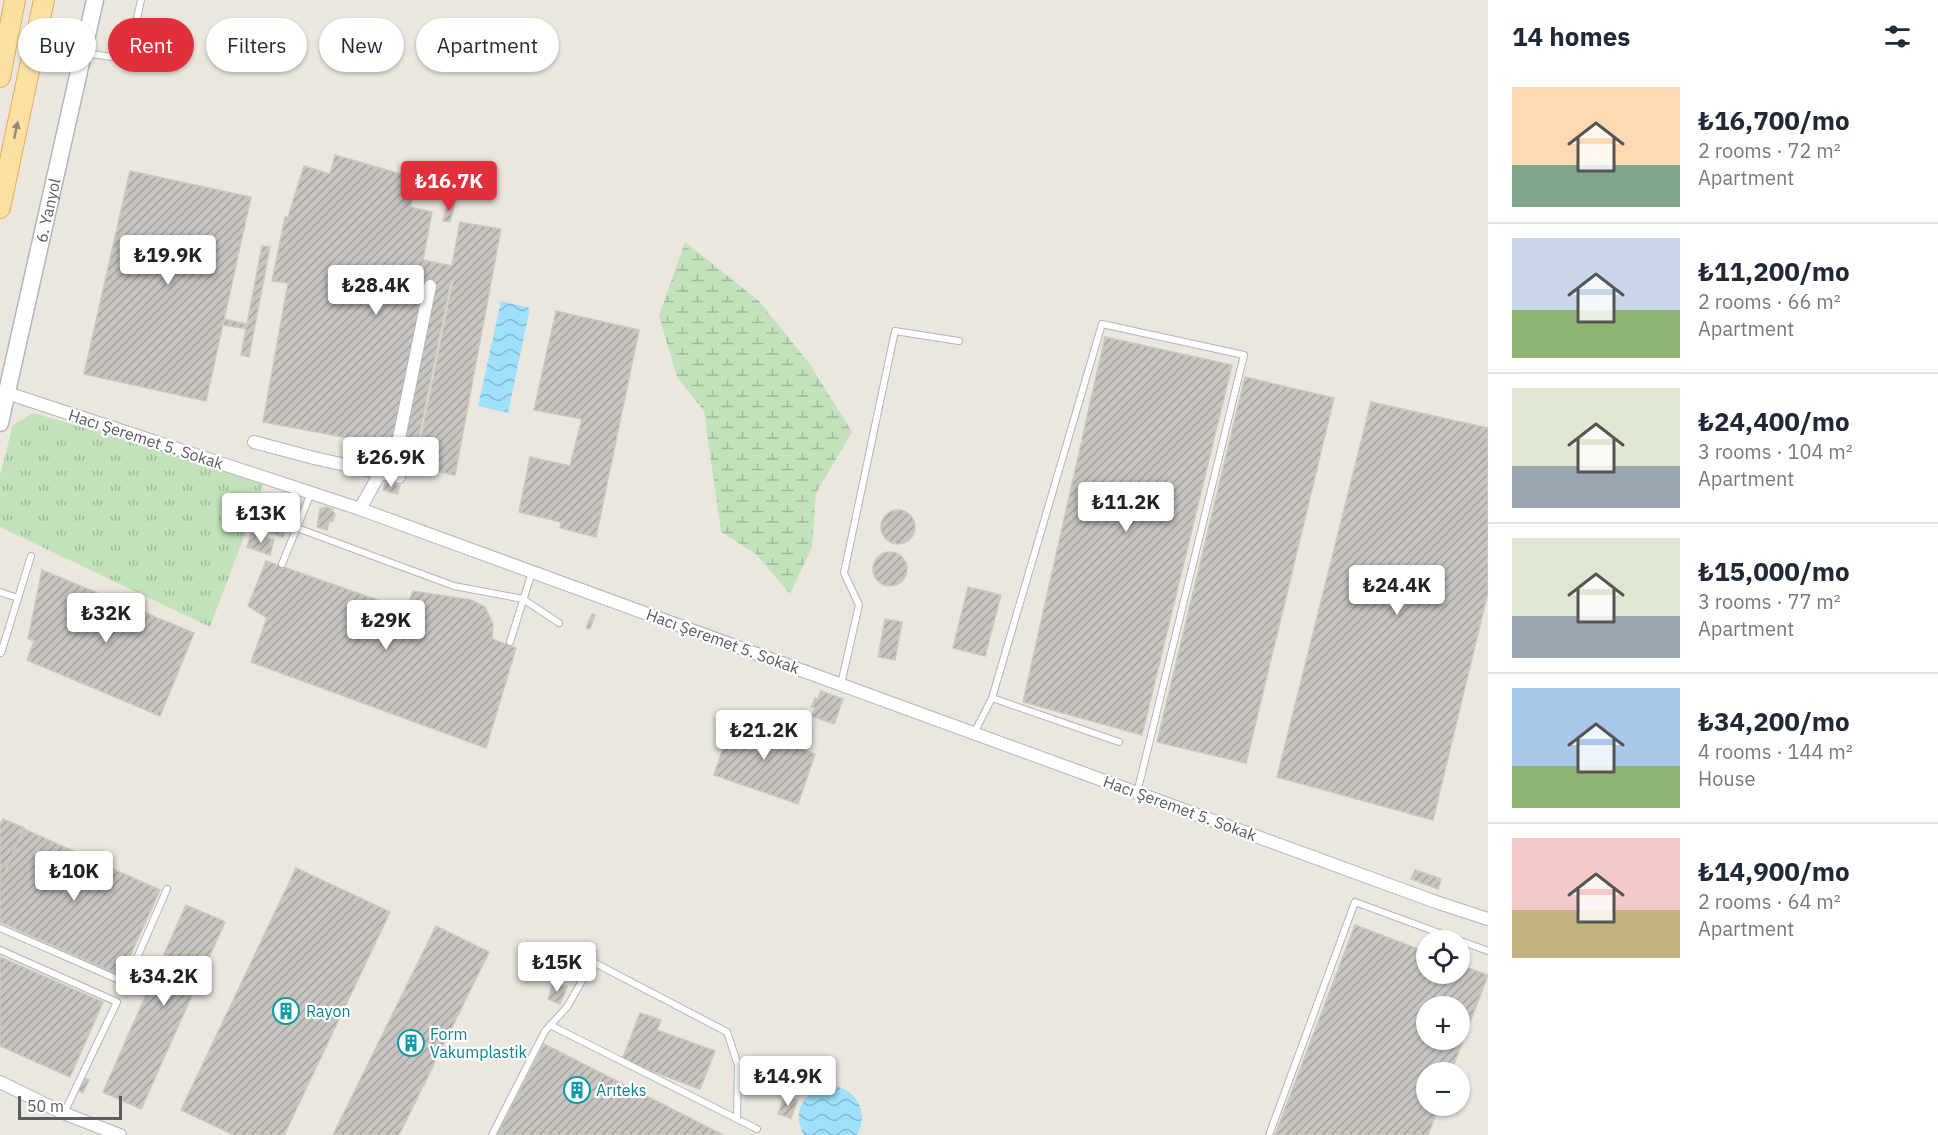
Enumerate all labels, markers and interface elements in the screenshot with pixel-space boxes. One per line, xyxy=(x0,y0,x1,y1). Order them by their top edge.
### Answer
chip: Buy xyxy=(18,18,96,72)
chip: Rent xyxy=(108,18,194,72)
chip: Filters xyxy=(206,18,307,72)
chip: New xyxy=(319,18,404,72)
chip: Apartment xyxy=(416,18,559,72)
text: 14 homes xyxy=(1512,19,1630,53)
icon: filters xyxy=(1881,20,1914,53)
text: ₺16,700/mo xyxy=(1698,103,1850,137)
icon: home xyxy=(1560,111,1632,183)
one-way arrow xyxy=(12,120,21,139)
text: 2 rooms · 72 m² xyxy=(1698,137,1841,164)
pin: ₺16.7K xyxy=(400,161,498,212)
text: Apartment xyxy=(1698,164,1794,191)
text: ₺16.7K xyxy=(415,167,483,194)
street label: 6. Yanyol xyxy=(31,176,65,244)
pin: ₺19.9K xyxy=(119,235,217,286)
text: ₺19.9K xyxy=(134,241,202,268)
text: ₺11,200/mo xyxy=(1698,254,1850,288)
icon: home xyxy=(1560,262,1632,334)
pin: ₺28.4K xyxy=(327,265,425,316)
text: ₺28.4K xyxy=(342,271,410,298)
text: 2 rooms · 66 m² xyxy=(1698,288,1841,315)
text: Apartment xyxy=(1698,315,1794,342)
street label: Hacı Şeremet 5. Sokak xyxy=(66,404,227,474)
text: ₺24,400/mo xyxy=(1698,404,1850,438)
icon: home xyxy=(1560,412,1632,484)
pin: ₺26.9K xyxy=(342,437,440,488)
text: 3 rooms · 104 m² xyxy=(1698,438,1853,465)
text: ₺26.9K xyxy=(357,443,425,470)
text: Apartment xyxy=(1698,465,1794,492)
pin: ₺11.2K xyxy=(1077,482,1175,533)
text: ₺11.2K xyxy=(1092,488,1160,515)
pin: ₺13K xyxy=(225,493,297,544)
text: ₺13K xyxy=(236,499,286,526)
text: ₺15,000/mo xyxy=(1698,554,1850,588)
icon: home xyxy=(1560,562,1632,634)
pin: ₺24.4K xyxy=(1348,565,1446,616)
text: ₺24.4K xyxy=(1363,571,1431,598)
text: 3 rooms · 77 m² xyxy=(1698,588,1841,615)
pin: ₺32K xyxy=(70,593,142,644)
text: ₺32K xyxy=(81,599,131,626)
pin: ₺29K xyxy=(350,600,422,651)
street label: Hacı Şeremet 5. Sokak xyxy=(644,604,803,678)
text: ₺29K xyxy=(361,606,411,633)
text: Apartment xyxy=(1698,615,1794,642)
text: ₺34,200/mo xyxy=(1698,704,1850,738)
pin: ₺21.2K xyxy=(715,710,813,761)
icon: home xyxy=(1560,712,1632,784)
text: ₺21.2K xyxy=(730,716,798,743)
text: 4 rooms · 144 m² xyxy=(1698,738,1853,765)
text: House xyxy=(1698,765,1755,792)
street label: Hacı Şeremet 5. Sokak xyxy=(1101,771,1260,845)
pin: ₺10K xyxy=(38,851,110,902)
text: ₺14,900/mo xyxy=(1698,854,1850,888)
text: ₺10K xyxy=(49,857,99,884)
icon: home xyxy=(1560,862,1632,934)
text: 2 rooms · 64 m² xyxy=(1698,888,1841,915)
text: Apartment xyxy=(1698,915,1794,942)
map controls xyxy=(1416,930,1470,1116)
button: locate xyxy=(1416,930,1470,984)
pin: ₺15K xyxy=(521,942,593,993)
text: ₺15K xyxy=(532,948,582,975)
pin: ₺34.2K xyxy=(115,956,213,1007)
text: ₺34.2K xyxy=(130,962,198,989)
building icon: Rayon xyxy=(271,996,301,1026)
button: + xyxy=(1416,996,1470,1050)
place label: Rayon xyxy=(306,1001,351,1021)
place label: Form Vakumplastik xyxy=(430,1024,528,1062)
building icon: Form Vakumplastik xyxy=(396,1028,426,1058)
pin: ₺14.9K xyxy=(739,1056,837,1107)
text: ₺14.9K xyxy=(754,1062,822,1089)
button: − xyxy=(1416,1062,1470,1116)
building icon: Arıteks xyxy=(562,1075,592,1105)
place label: Arıteks xyxy=(596,1080,647,1100)
scale bar xyxy=(18,1093,122,1120)
text: 50 m xyxy=(27,1096,64,1116)

